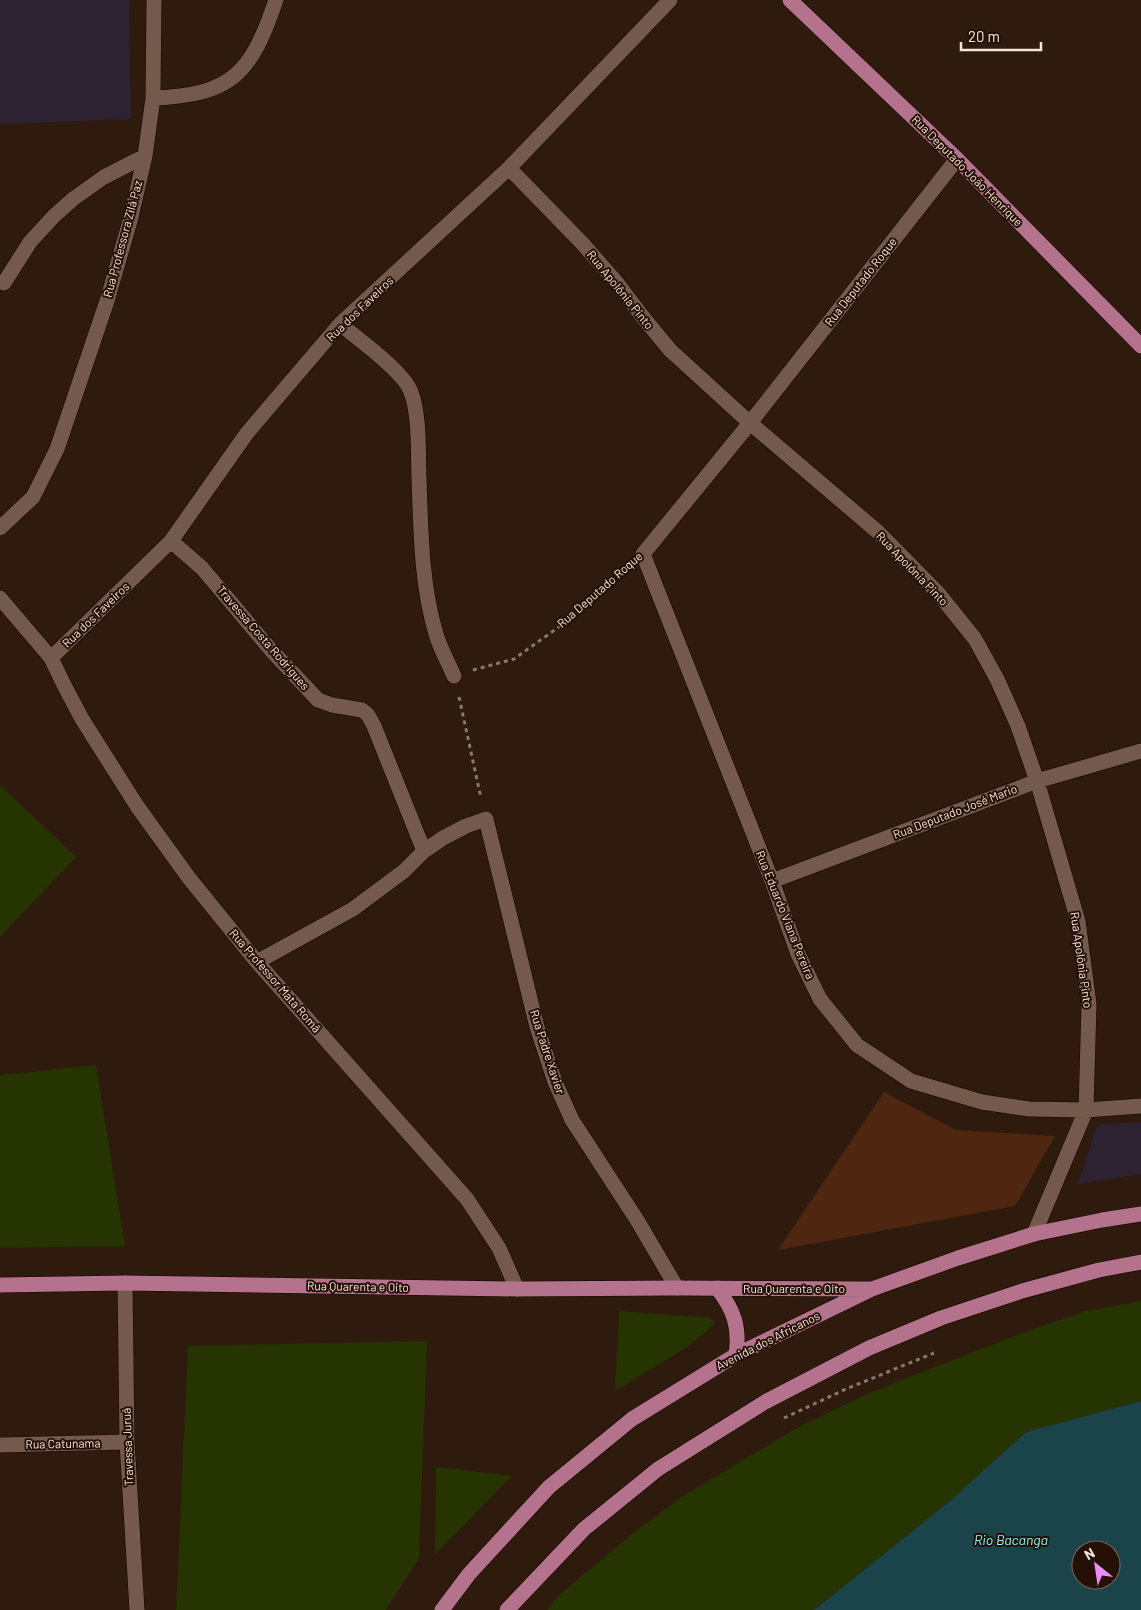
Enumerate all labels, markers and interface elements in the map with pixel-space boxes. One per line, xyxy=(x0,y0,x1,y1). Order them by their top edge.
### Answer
scale bar xyxy=(961,20,1041,52)
text: 20 m xyxy=(968,27,1000,45)
street label: Rua Deputado João Henrique xyxy=(909,112,1026,229)
street label: Rua Professora Zilá Paz xyxy=(100,179,144,299)
street label: Rua Deputado Roque xyxy=(821,234,899,328)
street label: Rua Apolônia Pinto xyxy=(585,247,657,332)
street label: Rua dos Faveiros xyxy=(323,273,396,344)
street label: Rua Apolônia Pinto xyxy=(874,528,952,608)
street label: Rua Deputado Roque xyxy=(554,548,645,630)
street label: Rua dos Faveiros xyxy=(59,579,132,650)
street label: Travessa Costa Rodrigues xyxy=(215,582,313,692)
street label: Rua Deputado José Mario xyxy=(891,781,1019,841)
street label: Rua Eduardo Viana Pereira xyxy=(754,848,818,981)
street label: Rua Apolônia Pinto xyxy=(1068,911,1096,1009)
street label: Rua Professor Mata Romã xyxy=(227,926,324,1035)
street label: Rua Padre Xavier xyxy=(528,1008,568,1096)
street label: Rua Quarenta e Oito xyxy=(307,1278,409,1294)
street label: Rua Quarenta e Oito xyxy=(743,1281,845,1295)
street label: Avenida dos Africanos xyxy=(713,1308,822,1372)
street label: Travessa Juruá xyxy=(119,1408,135,1487)
street label: Rua Catunama xyxy=(25,1435,101,1451)
water label: Rio Bacanga xyxy=(974,1531,1048,1548)
north arrow xyxy=(1071,1540,1121,1590)
text: N xyxy=(1081,1544,1098,1563)

